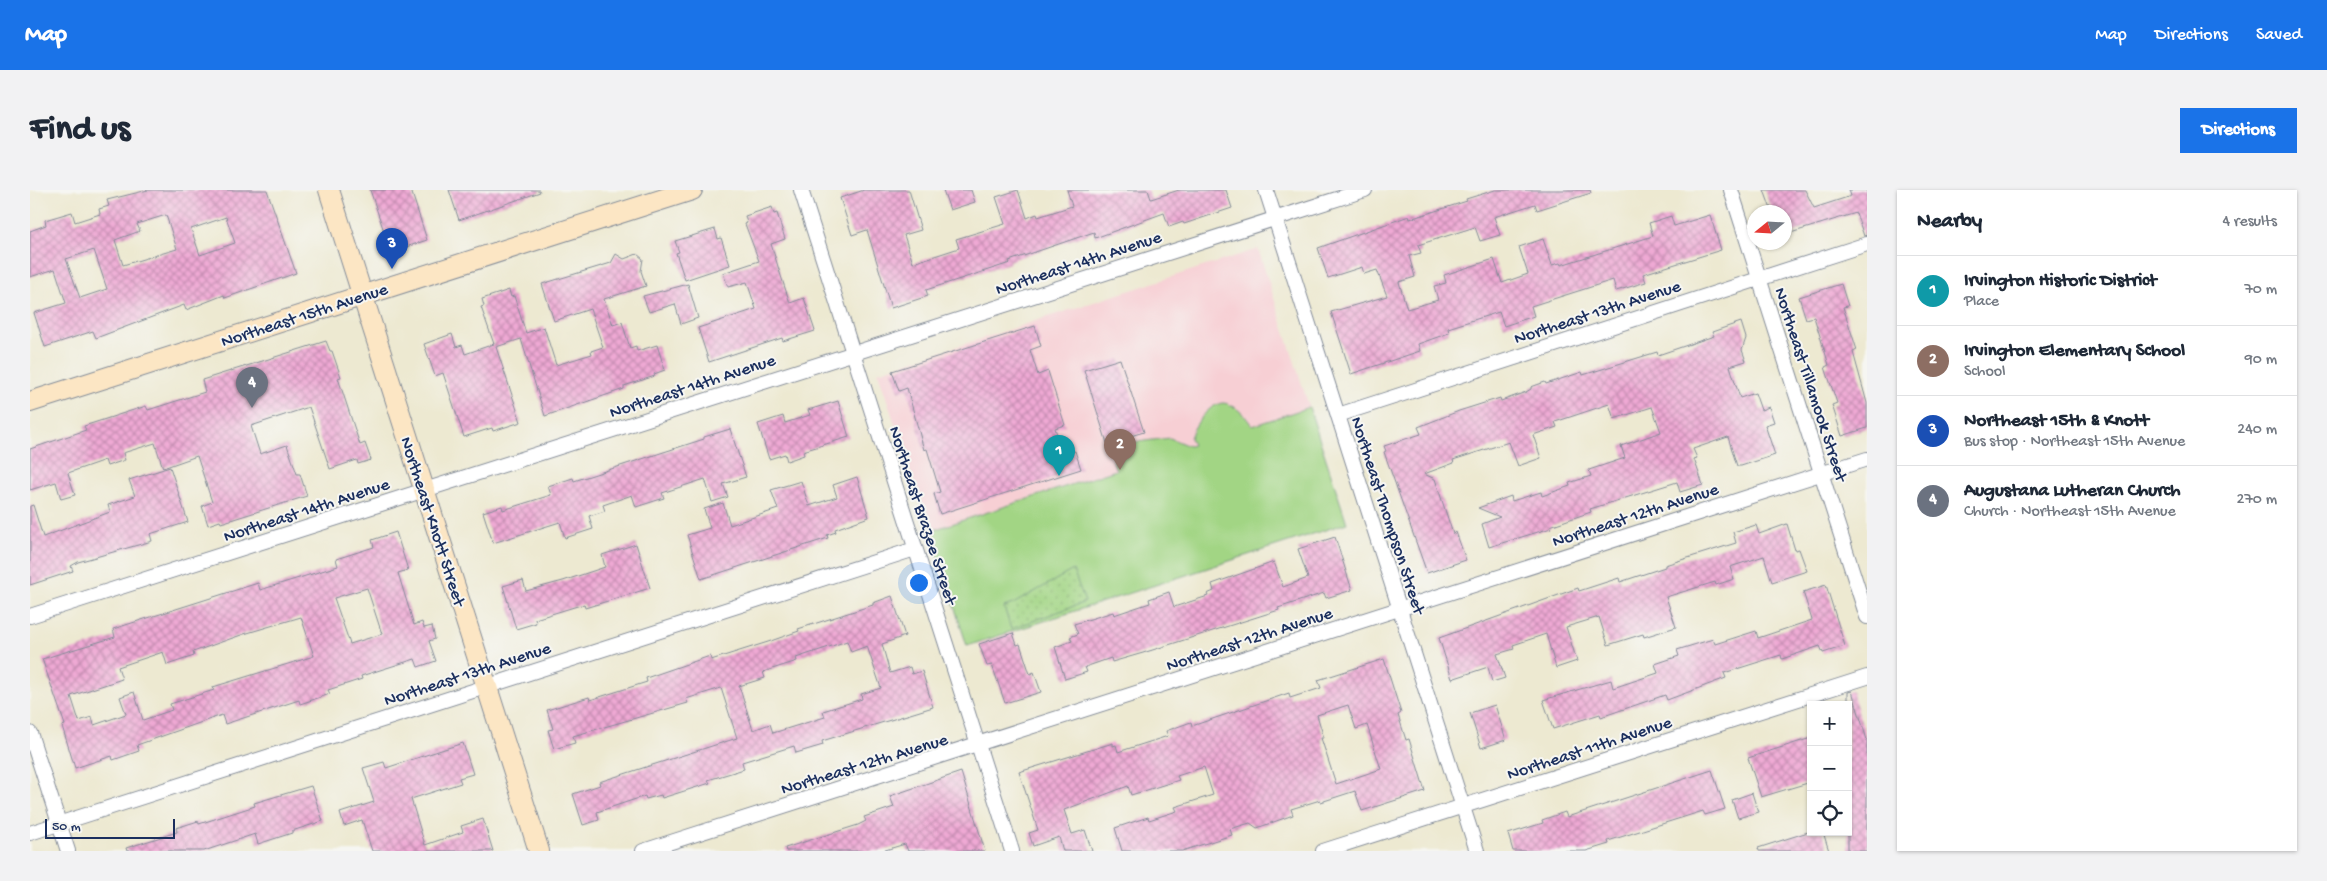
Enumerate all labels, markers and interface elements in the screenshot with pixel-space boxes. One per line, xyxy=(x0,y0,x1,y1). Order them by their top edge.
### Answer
text: Map xyxy=(25,21,67,50)
text: Map xyxy=(2095,25,2127,46)
text: Directions xyxy=(2155,25,2228,46)
text: Saved xyxy=(2256,25,2302,46)
button: Directions xyxy=(2180,108,2297,153)
text: Find us xyxy=(30,110,130,151)
north arrow xyxy=(1747,205,1792,250)
text: Nearby xyxy=(1917,210,1982,235)
text: 4 results xyxy=(2222,213,2277,232)
street label: Northeast 14th Avenue xyxy=(993,227,1165,301)
pin: 3 xyxy=(376,228,408,269)
text: Irvington Historic District xyxy=(1964,270,2156,293)
street label: Northeast 13th Avenue xyxy=(1512,276,1684,350)
street label: Northeast 15th Avenue xyxy=(219,279,391,353)
text: 1 xyxy=(1930,281,1936,300)
text: 70 m xyxy=(2244,281,2277,300)
street label: Northeast Tillamook Street xyxy=(1768,285,1851,486)
text: Place xyxy=(1964,293,1999,312)
text: Irvington Elementary School xyxy=(1964,340,2185,363)
street label: Northeast 14th Avenue xyxy=(607,350,779,424)
text: 2 xyxy=(1929,351,1937,370)
text: 90 m xyxy=(2245,351,2277,370)
text: School xyxy=(1964,363,2006,382)
pin: 4 xyxy=(236,367,268,408)
text: Northeast 15th & Knott xyxy=(1964,410,2149,433)
street label: Northeast Thompson Street xyxy=(1345,414,1429,619)
text: 3 xyxy=(1929,421,1937,440)
text: 240 m xyxy=(2237,421,2277,440)
street label: Northeast Brazee Street xyxy=(883,424,961,609)
pin: 2 xyxy=(1104,429,1136,470)
text: Bus stop · Northeast 15th Avenue xyxy=(1964,433,2185,452)
street label: Northeast Knott Street xyxy=(394,434,469,611)
pin: 1 xyxy=(1043,435,1075,476)
street label: Northeast 14th Avenue xyxy=(221,474,393,548)
street label: Northeast 12th Avenue xyxy=(1550,479,1722,553)
text: Augustana Lutheran Church xyxy=(1964,480,2180,503)
text: 4 xyxy=(1929,491,1937,510)
text: 270 m xyxy=(2237,491,2277,510)
text: Church · Northeast 15th Avenue xyxy=(1964,503,2176,522)
your location xyxy=(906,570,932,596)
street label: Northeast 12th Avenue xyxy=(1164,603,1336,677)
street label: Northeast 13th Avenue xyxy=(382,638,554,712)
map controls xyxy=(1807,701,1852,836)
button: + xyxy=(1807,701,1852,746)
street label: Northeast 11th Avenue xyxy=(1505,713,1675,786)
street label: Northeast 12th Avenue xyxy=(779,730,951,801)
button: − xyxy=(1807,746,1852,791)
button: locate xyxy=(1807,791,1852,836)
scale bar xyxy=(45,816,175,839)
text: 50 m xyxy=(52,819,81,836)

